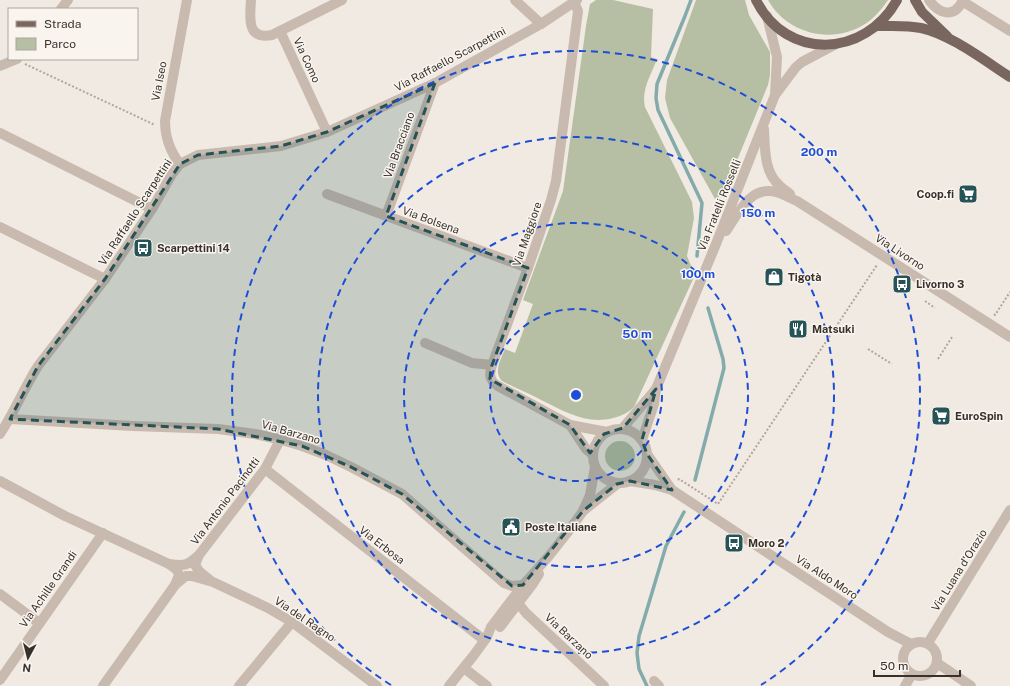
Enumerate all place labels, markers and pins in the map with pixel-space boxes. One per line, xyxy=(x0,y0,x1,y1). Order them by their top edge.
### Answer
supermarket icon: Coop.fi xyxy=(957,183,979,205)
place label: Coop.fi xyxy=(916,188,954,200)
bus stop icon: Scarpettini 14 xyxy=(132,237,154,259)
place label: Scarpettini 14 xyxy=(157,242,230,254)
shop icon: Tigotà xyxy=(763,266,785,288)
place label: Tigotà xyxy=(788,271,821,283)
bus stop icon: Livorno 3 xyxy=(891,273,913,295)
place label: Livorno 3 xyxy=(916,278,964,290)
restaurant icon: Matsuki xyxy=(787,318,809,340)
place label: Matsuki xyxy=(812,323,854,335)
centre of rings xyxy=(569,388,583,402)
supermarket icon: EuroSpin xyxy=(930,405,952,427)
place label: EuroSpin xyxy=(955,410,1003,422)
public building icon: Poste Italiane xyxy=(500,516,522,538)
place label: Poste Italiane xyxy=(525,521,597,533)
bus stop icon: Moro 2 xyxy=(723,532,745,554)
place label: Moro 2 xyxy=(748,537,785,549)

